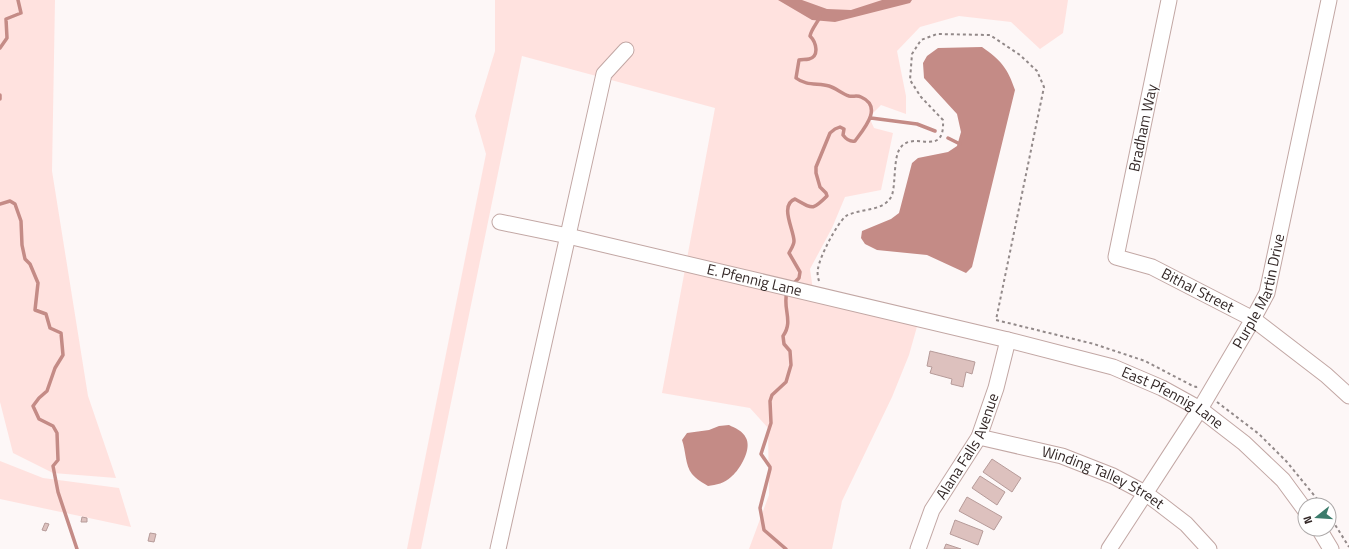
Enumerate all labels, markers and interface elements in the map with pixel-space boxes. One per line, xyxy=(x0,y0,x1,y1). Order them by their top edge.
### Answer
street label: Bradham Way xyxy=(1122,82,1163,174)
street label: Purple Martin Drive xyxy=(1226,232,1290,353)
street label: E. Pfennig Lane xyxy=(705,257,804,302)
street label: Bithal Street xyxy=(1157,262,1239,319)
street label: East Pfennig Lane xyxy=(1118,360,1229,434)
street label: Alana Falls Avenue xyxy=(930,390,1004,504)
street label: Winding Talley Street xyxy=(1040,440,1170,515)
north arrow xyxy=(1297,497,1337,537)
text: N xyxy=(1299,514,1316,526)

